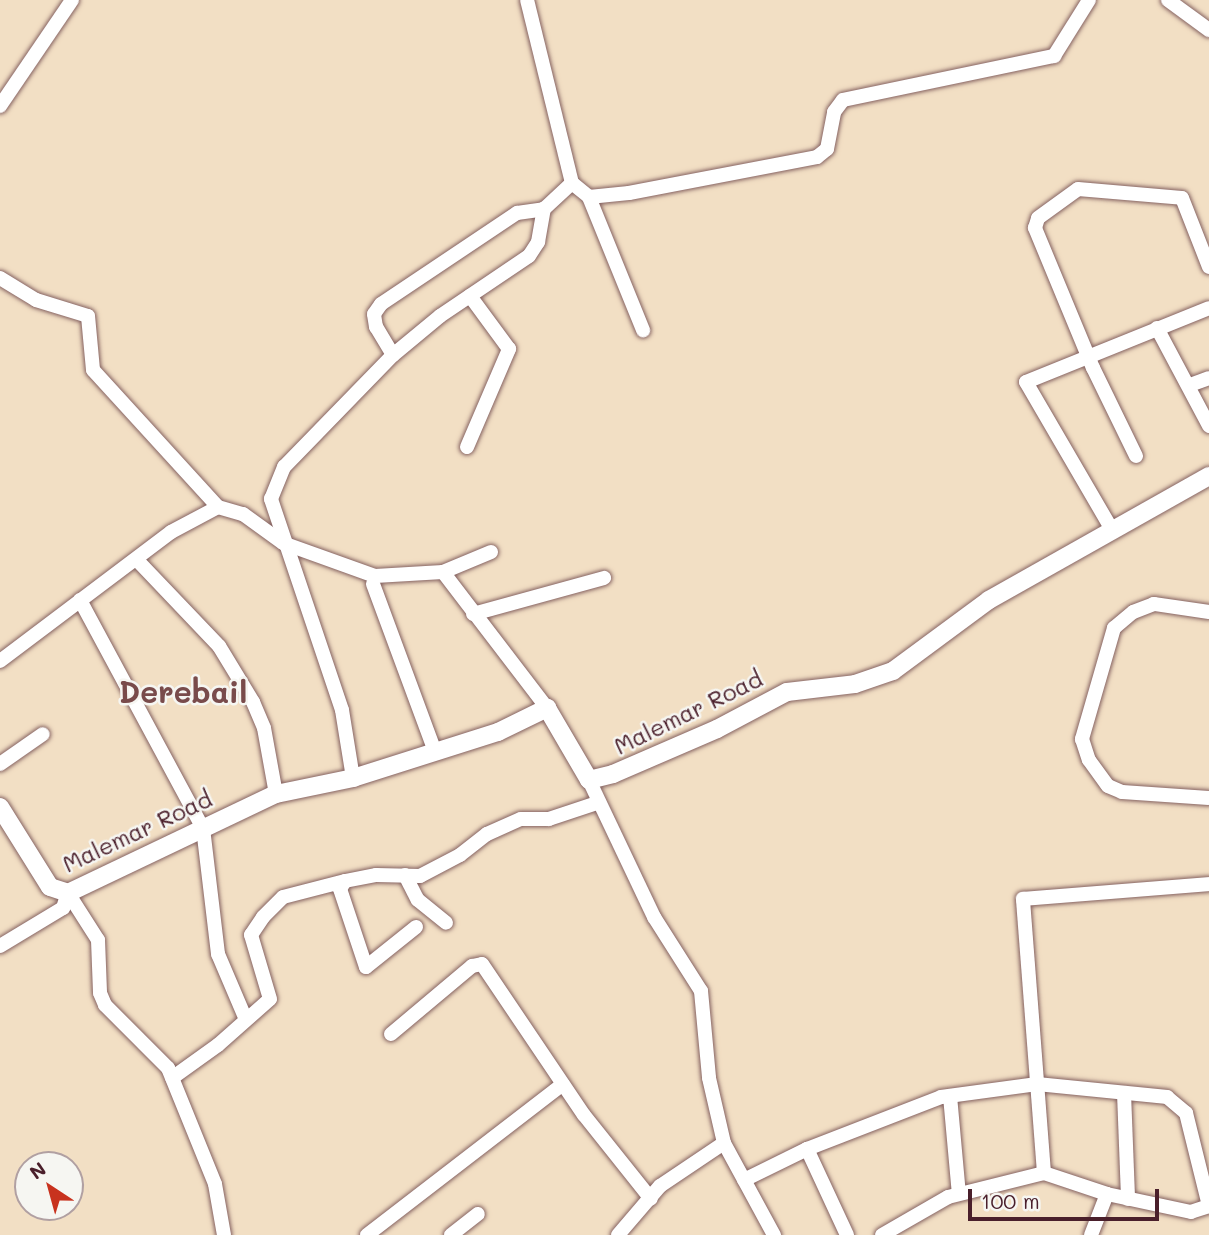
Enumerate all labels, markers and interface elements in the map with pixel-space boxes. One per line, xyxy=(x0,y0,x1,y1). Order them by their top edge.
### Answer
street label: Malemar Road xyxy=(609,664,767,760)
district label: Derebail xyxy=(119,673,247,709)
street label: Malemar Road xyxy=(58,784,216,878)
north arrow xyxy=(14,1151,84,1221)
text: N xyxy=(24,1156,51,1185)
scale bar xyxy=(971,1176,1162,1220)
text: 100 m xyxy=(981,1187,1040,1214)

